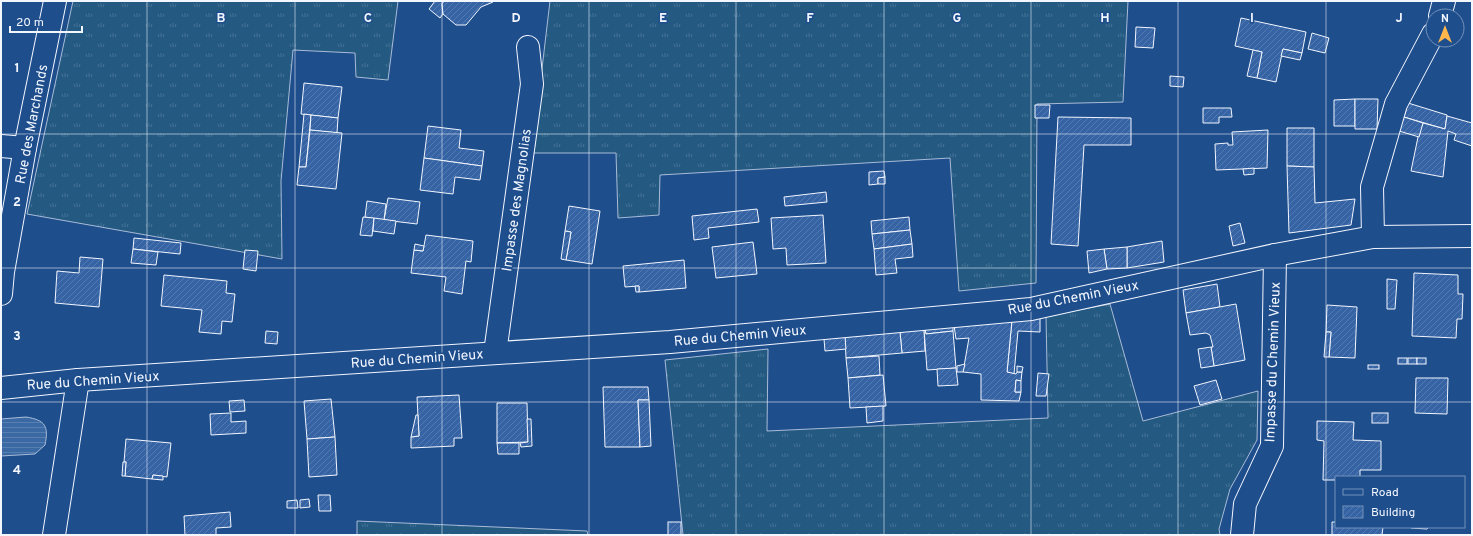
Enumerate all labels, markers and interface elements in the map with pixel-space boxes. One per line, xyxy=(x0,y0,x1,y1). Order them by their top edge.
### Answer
scale bar xyxy=(10,8,82,34)
north arrow xyxy=(1425,8,1465,48)
text: B xyxy=(217,11,226,27)
text: C xyxy=(364,11,372,27)
text: D xyxy=(511,11,521,27)
text: E xyxy=(659,11,667,27)
text: F xyxy=(806,11,814,27)
text: G xyxy=(953,11,962,27)
text: H xyxy=(1100,11,1110,27)
text: I xyxy=(1250,11,1254,27)
text: J xyxy=(1395,11,1403,27)
text: N xyxy=(1441,12,1449,26)
text: 20 m xyxy=(16,15,44,31)
text: 1 xyxy=(14,61,20,77)
street label: Rue des Marchands xyxy=(13,63,52,185)
street label: Impasse des Magnolias xyxy=(499,128,536,273)
text: 2 xyxy=(13,195,21,211)
street label: Rue du Chemin Vieux xyxy=(1006,277,1140,320)
street label: Impasse du Chemin Vieux xyxy=(1262,282,1285,443)
street label: Rue du Chemin Vieux xyxy=(673,322,807,351)
text: 3 xyxy=(13,329,21,345)
street label: Rue du Chemin Vieux xyxy=(350,346,484,373)
street label: Rue du Chemin Vieux xyxy=(26,368,160,395)
text: 4 xyxy=(13,463,21,479)
legend xyxy=(1335,476,1465,528)
text: Road xyxy=(1371,485,1399,501)
text: Building xyxy=(1371,505,1415,521)

